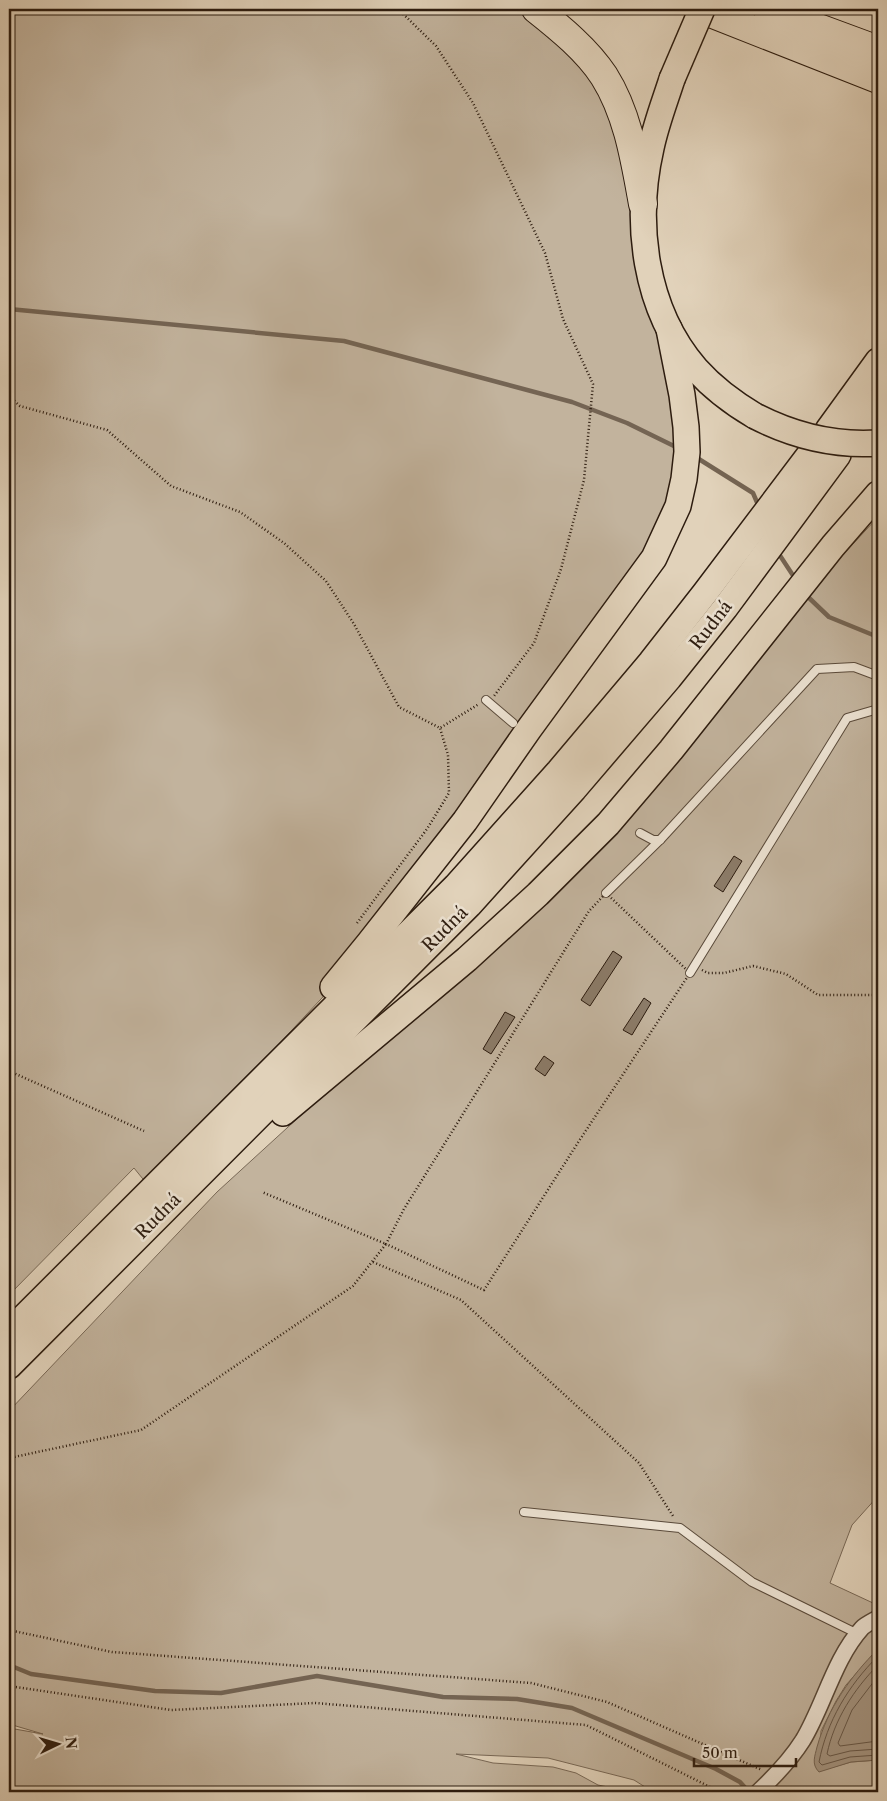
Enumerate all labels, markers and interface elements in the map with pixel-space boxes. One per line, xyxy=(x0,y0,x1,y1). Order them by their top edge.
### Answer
street label: Rudná xyxy=(685,596,737,654)
street label: Rudná xyxy=(417,901,473,957)
street label: Rudná xyxy=(130,1188,186,1244)
north arrow xyxy=(32,1718,82,1768)
text: N xyxy=(61,1736,80,1750)
scale bar xyxy=(694,1736,797,1768)
text: 50 m xyxy=(702,1743,738,1762)

